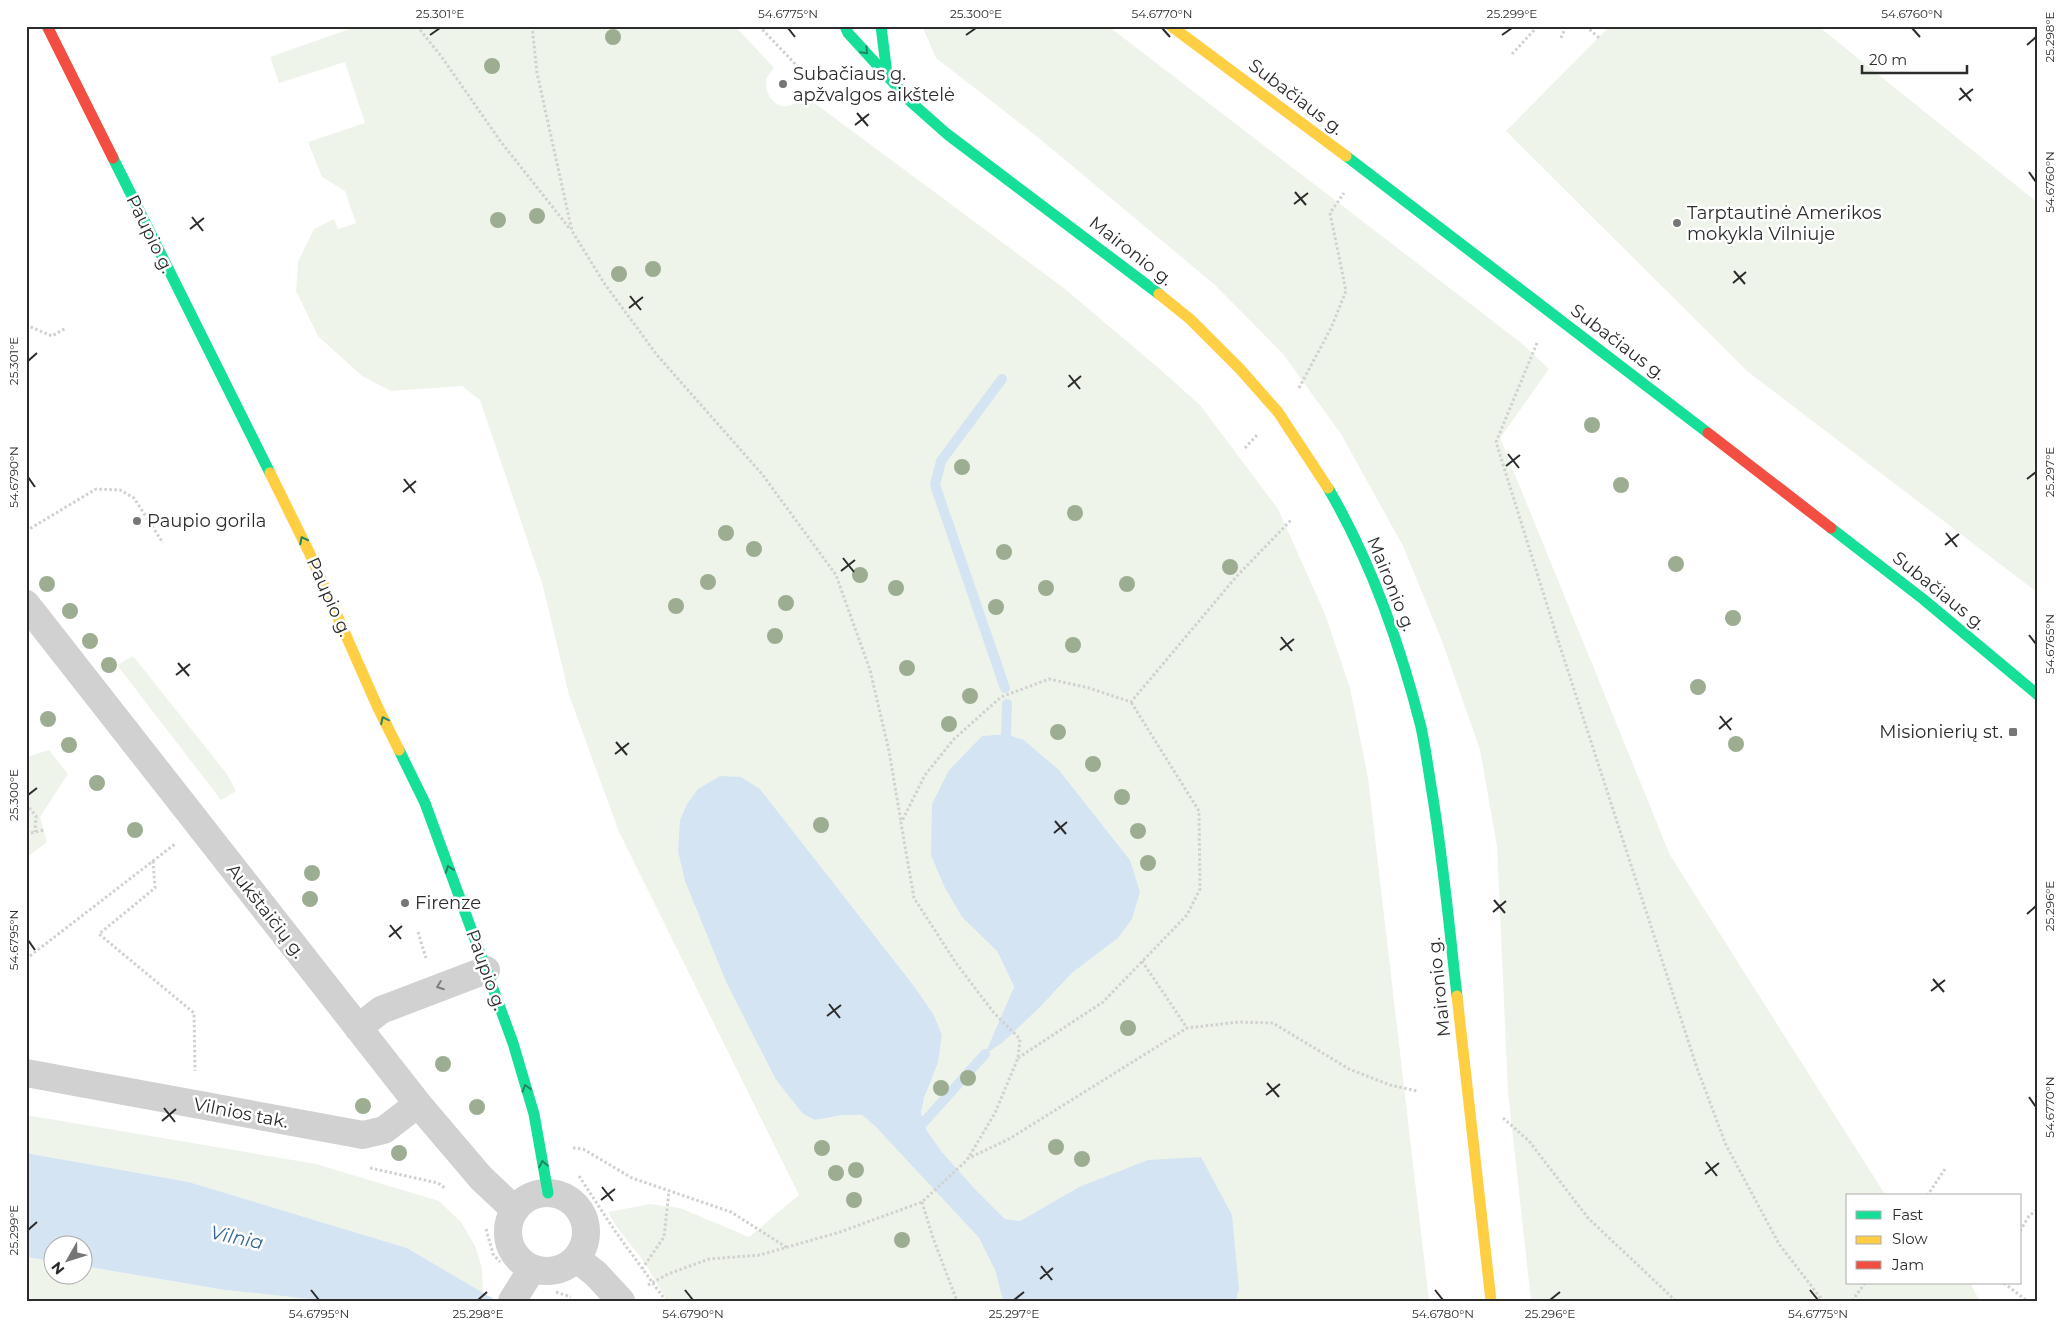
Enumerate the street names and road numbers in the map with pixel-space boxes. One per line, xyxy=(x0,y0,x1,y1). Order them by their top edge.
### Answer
street label: Subačiaus g. xyxy=(1244,54,1348,140)
street label: Paupio g. xyxy=(122,191,178,277)
street label: Maironio g. xyxy=(1085,212,1177,290)
street label: Subačiaus g. xyxy=(1566,299,1670,385)
street label: Maironio g. xyxy=(1362,533,1420,635)
street label: Subačiaus g. xyxy=(1888,547,1990,635)
street label: Paupio g. xyxy=(302,554,356,640)
street label: Aukštaičių g. xyxy=(222,859,310,963)
street label: Paupio g. xyxy=(461,926,511,1014)
street label: Maironio g. xyxy=(1423,936,1455,1038)
street label: Vilnios tak. xyxy=(192,1093,290,1133)

